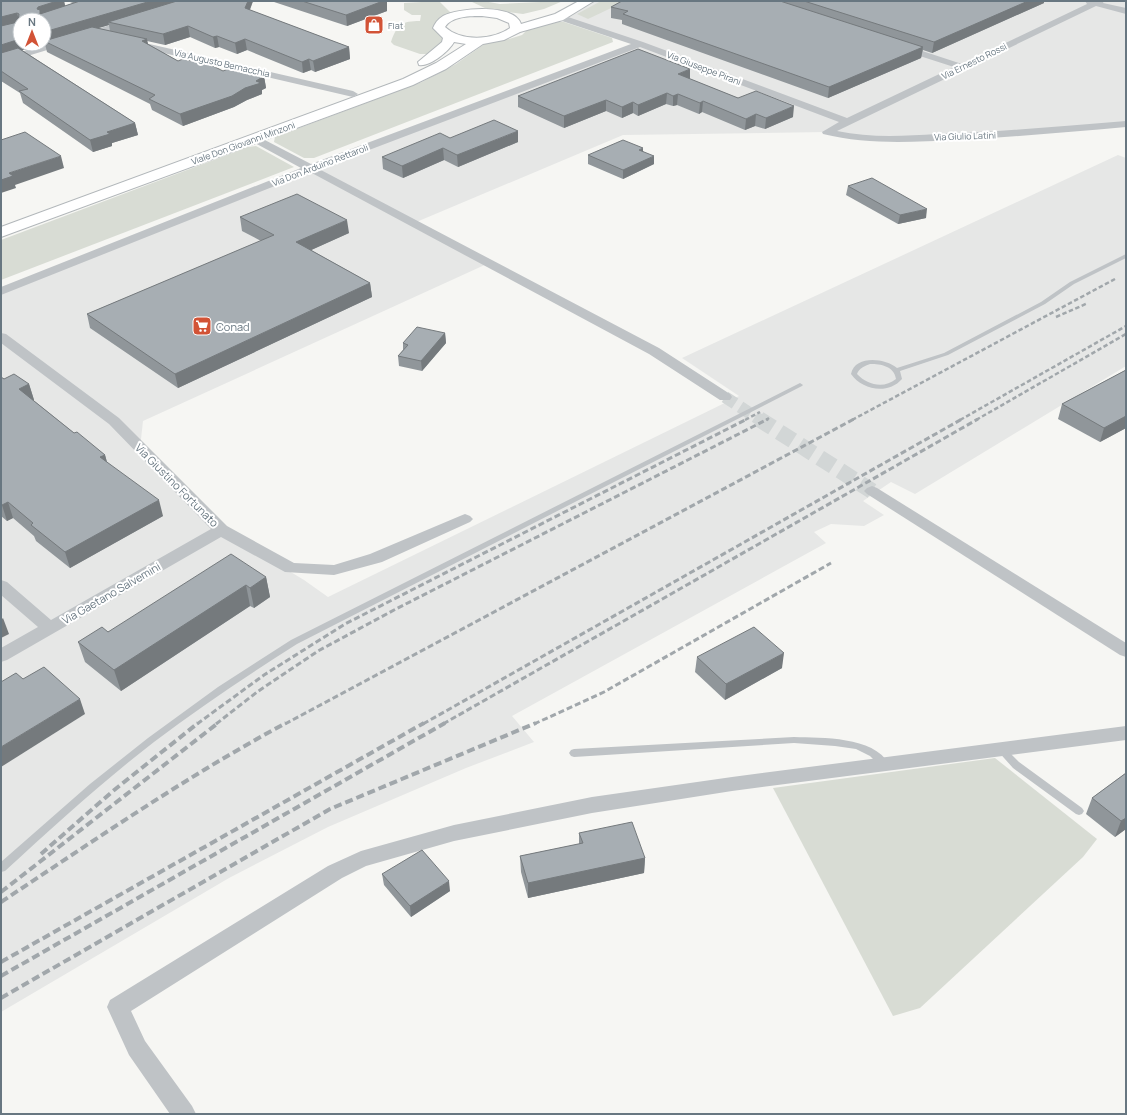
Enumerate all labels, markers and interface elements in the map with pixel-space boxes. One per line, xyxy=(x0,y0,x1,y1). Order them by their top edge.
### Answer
north arrow xyxy=(12,12,52,52)
text: N xyxy=(28,14,36,29)
shop icon: Fiat xyxy=(363,14,385,36)
place label: Fiat xyxy=(388,19,404,32)
street label: Via Ernesto Rossi xyxy=(939,40,1009,82)
street label: Via Augusto Bernacchia xyxy=(173,46,271,80)
street label: Via Giuseppe Pirani xyxy=(665,48,743,88)
street label: Viale Don Giovanni Minzoni xyxy=(189,118,297,168)
street label: Via Giulio Latini xyxy=(934,128,996,144)
street label: Via Don Arduino Rettaroli xyxy=(270,141,370,189)
supermarket icon: Conad xyxy=(191,315,213,337)
place label: Conad xyxy=(216,319,250,334)
street label: Via Giustino Fortunato xyxy=(132,440,222,530)
street label: Via Gaetano Salvemini xyxy=(59,559,163,627)

